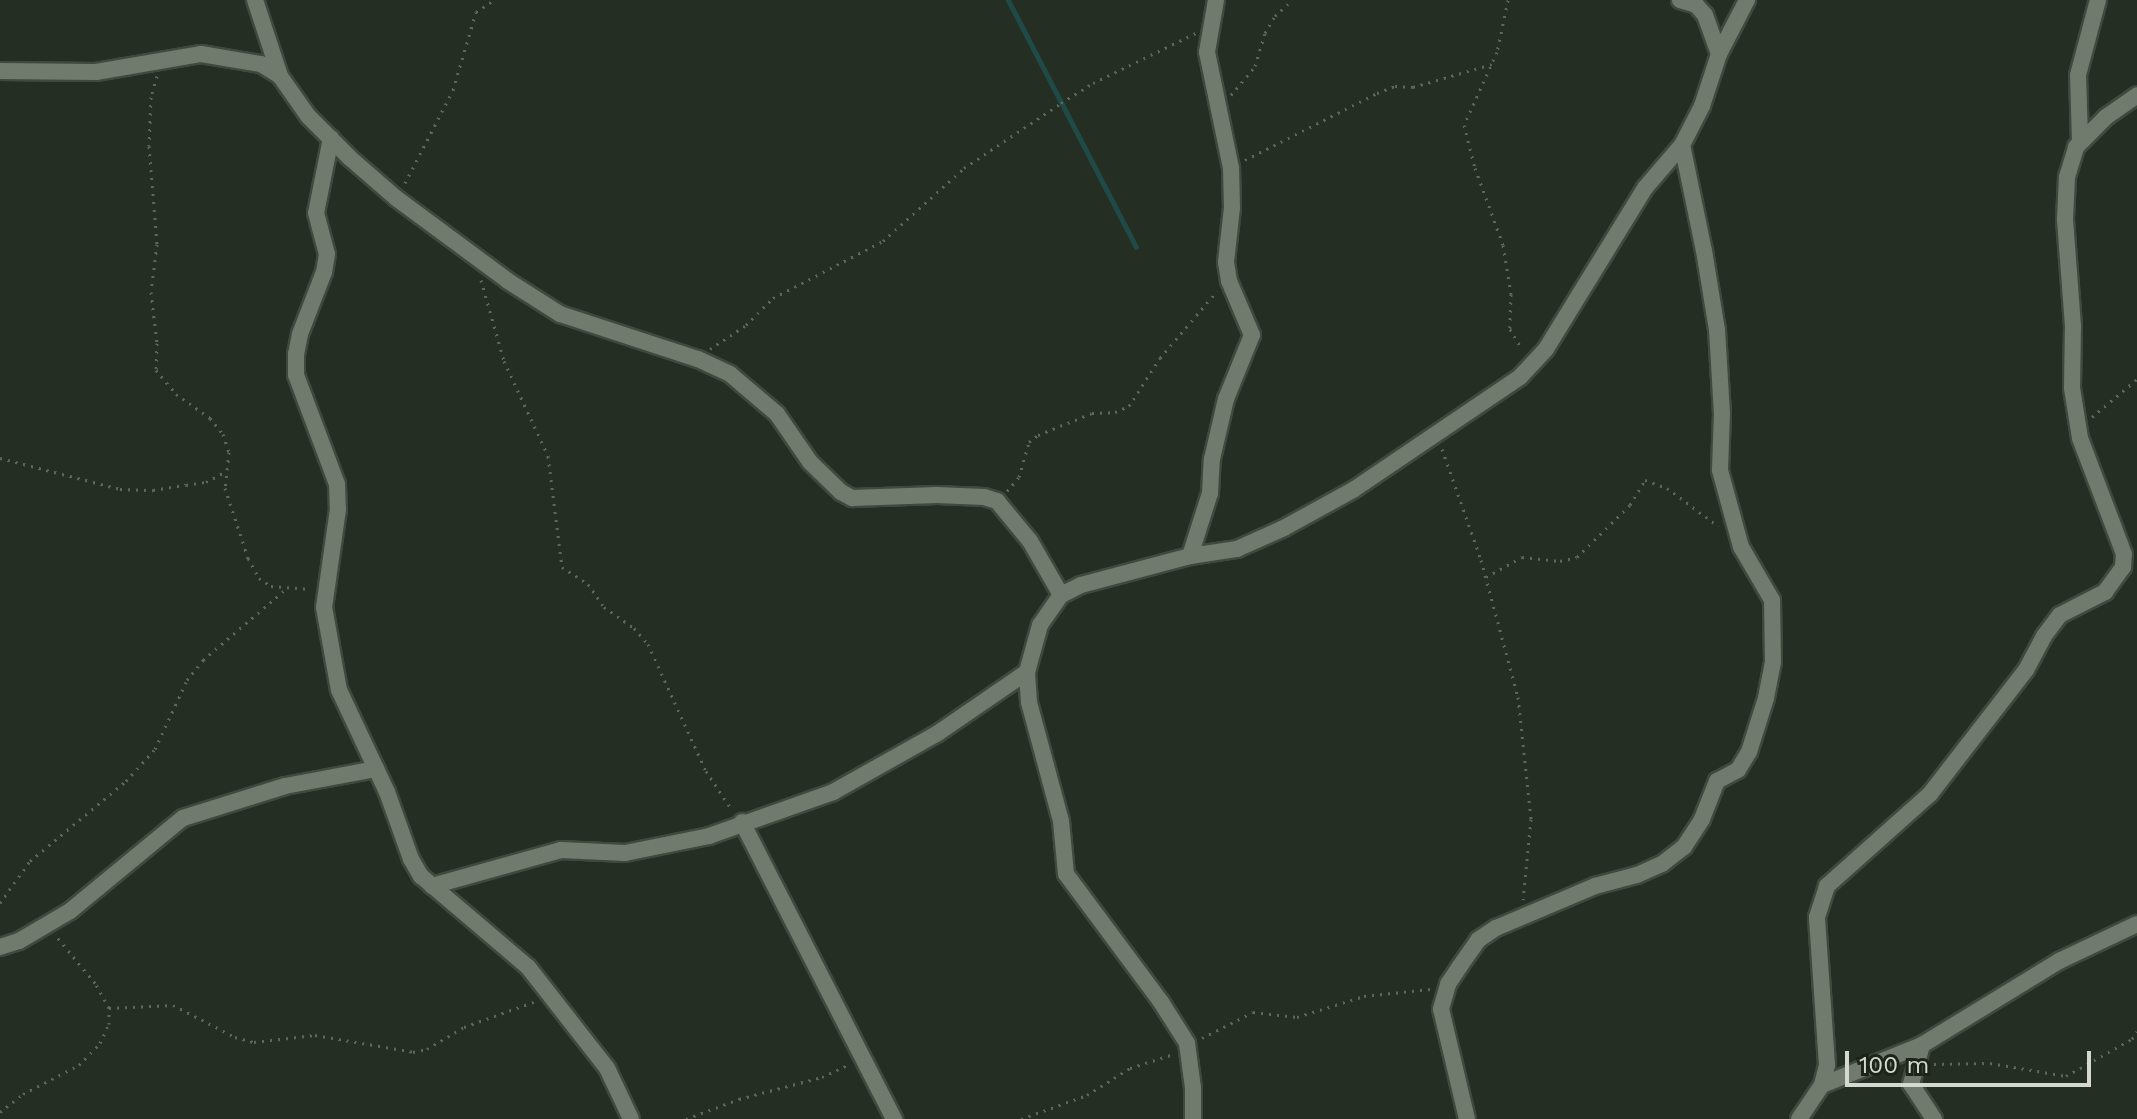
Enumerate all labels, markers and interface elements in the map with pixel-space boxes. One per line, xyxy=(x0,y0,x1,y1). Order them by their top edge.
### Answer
scale bar xyxy=(1849,1035,2095,1085)
text: 100 m xyxy=(1859,1051,1929,1079)

